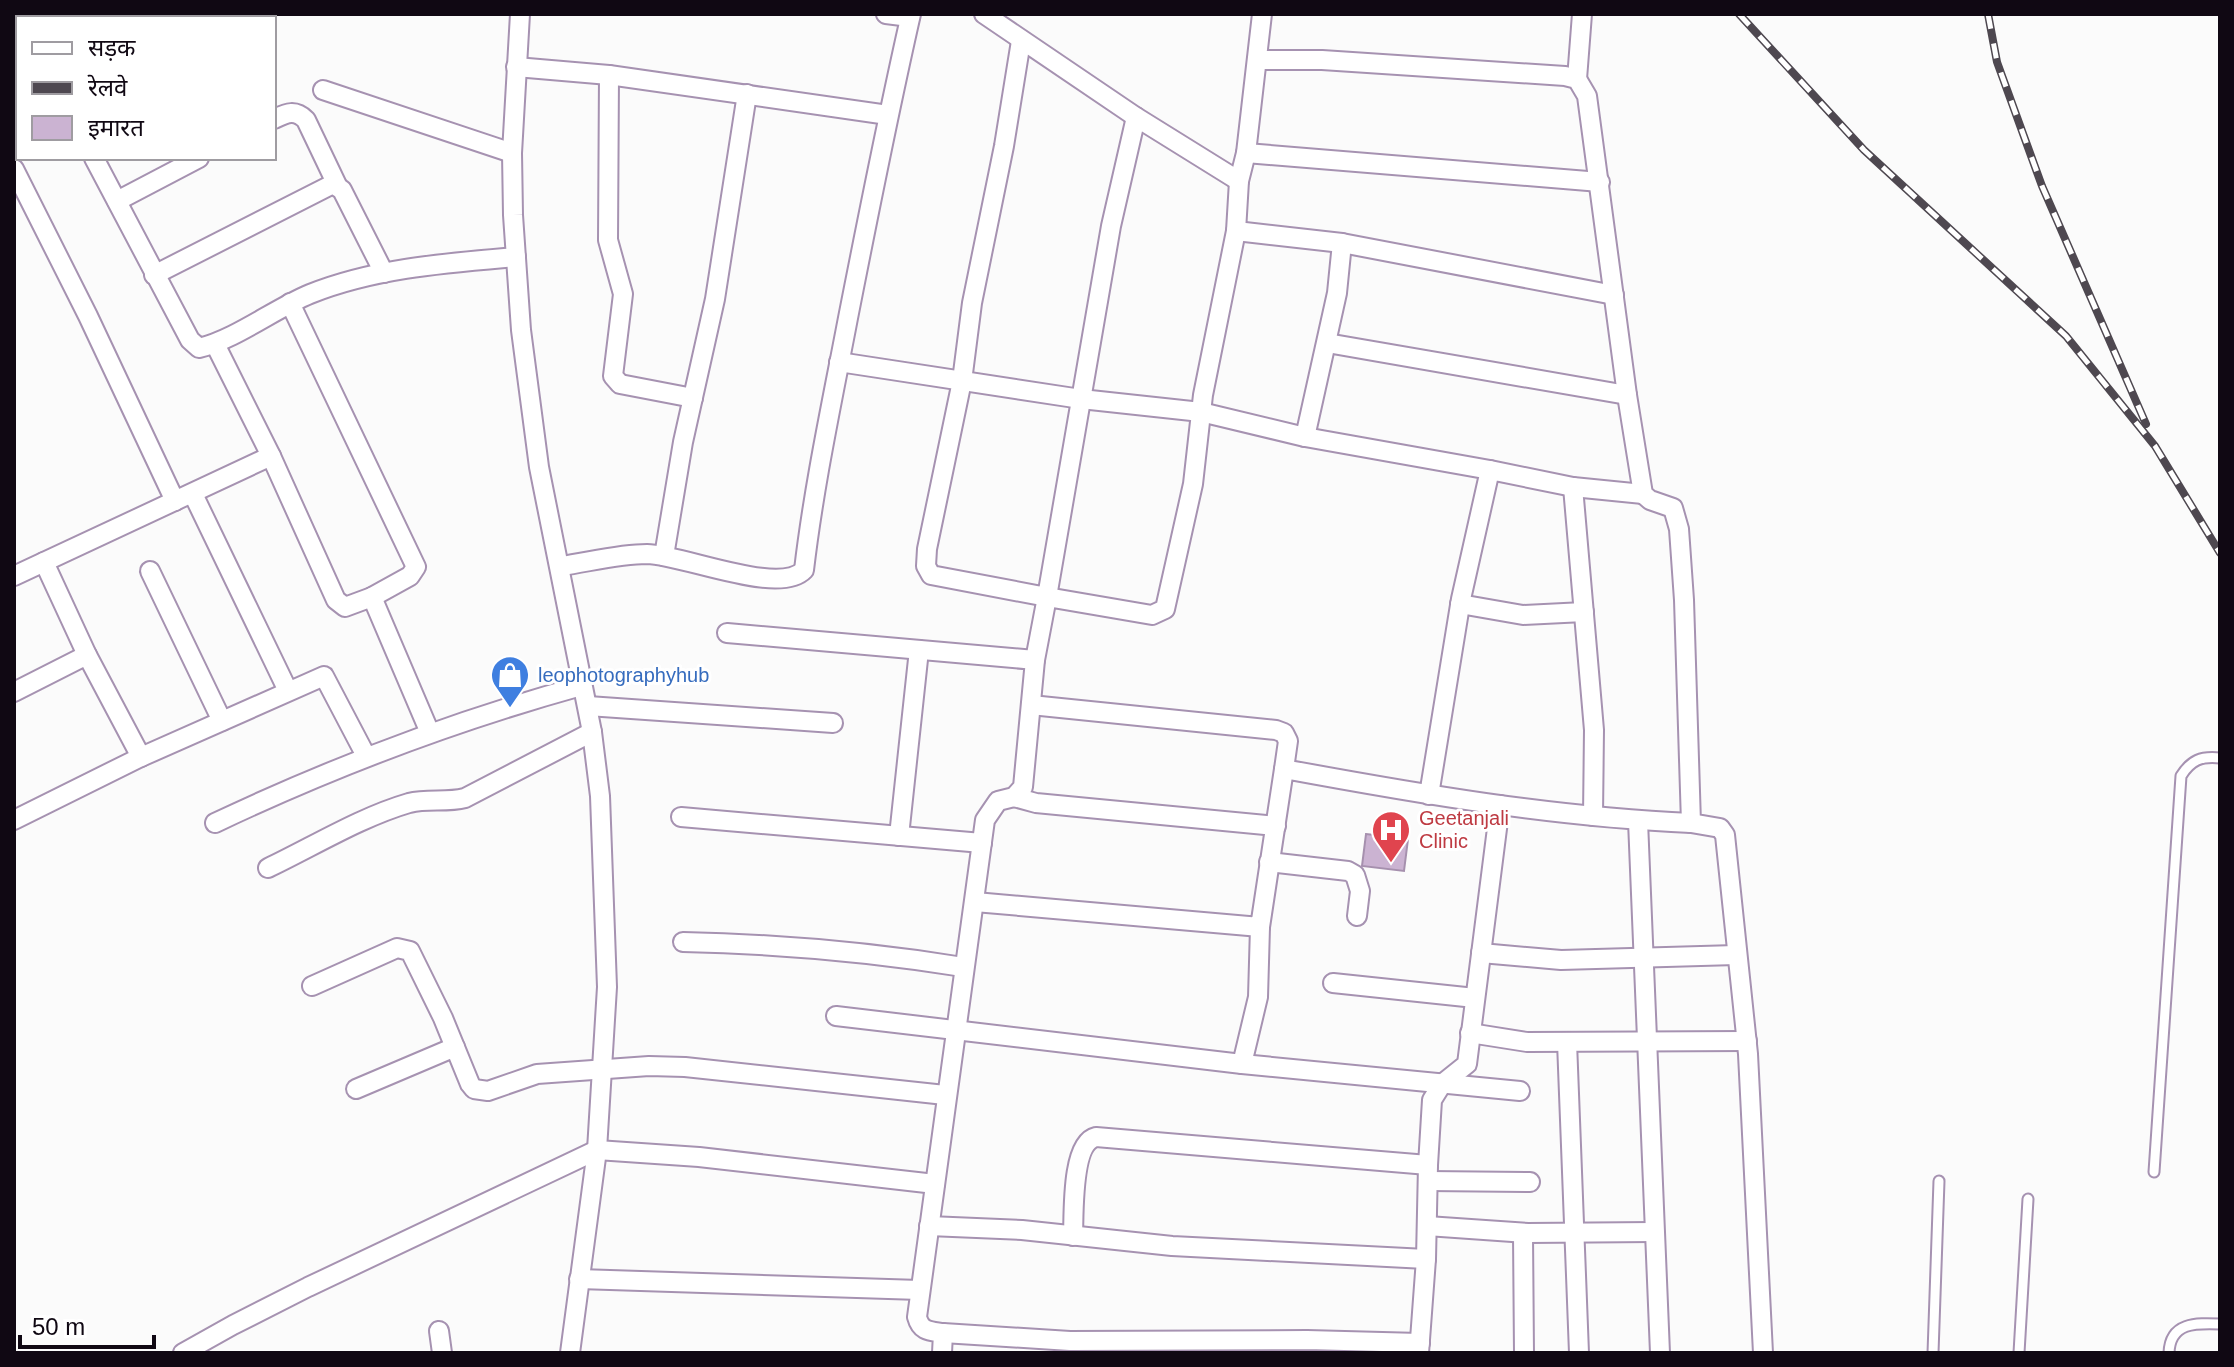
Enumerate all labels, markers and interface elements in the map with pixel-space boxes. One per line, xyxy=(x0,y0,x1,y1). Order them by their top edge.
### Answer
legend xyxy=(16,16,276,160)
text: सड़क xyxy=(88,34,136,61)
text: रेलवे xyxy=(87,74,128,101)
text: इमारत xyxy=(88,114,145,141)
shop icon: leophotographyhub xyxy=(489,654,531,709)
place label: leophotographyhub xyxy=(538,664,709,686)
place label: Geetanjali Clinic xyxy=(1419,807,1509,852)
hospital icon: Geetanjali Clinic xyxy=(1370,809,1412,864)
scale bar xyxy=(20,1299,154,1349)
text: 50 m xyxy=(32,1313,85,1340)

